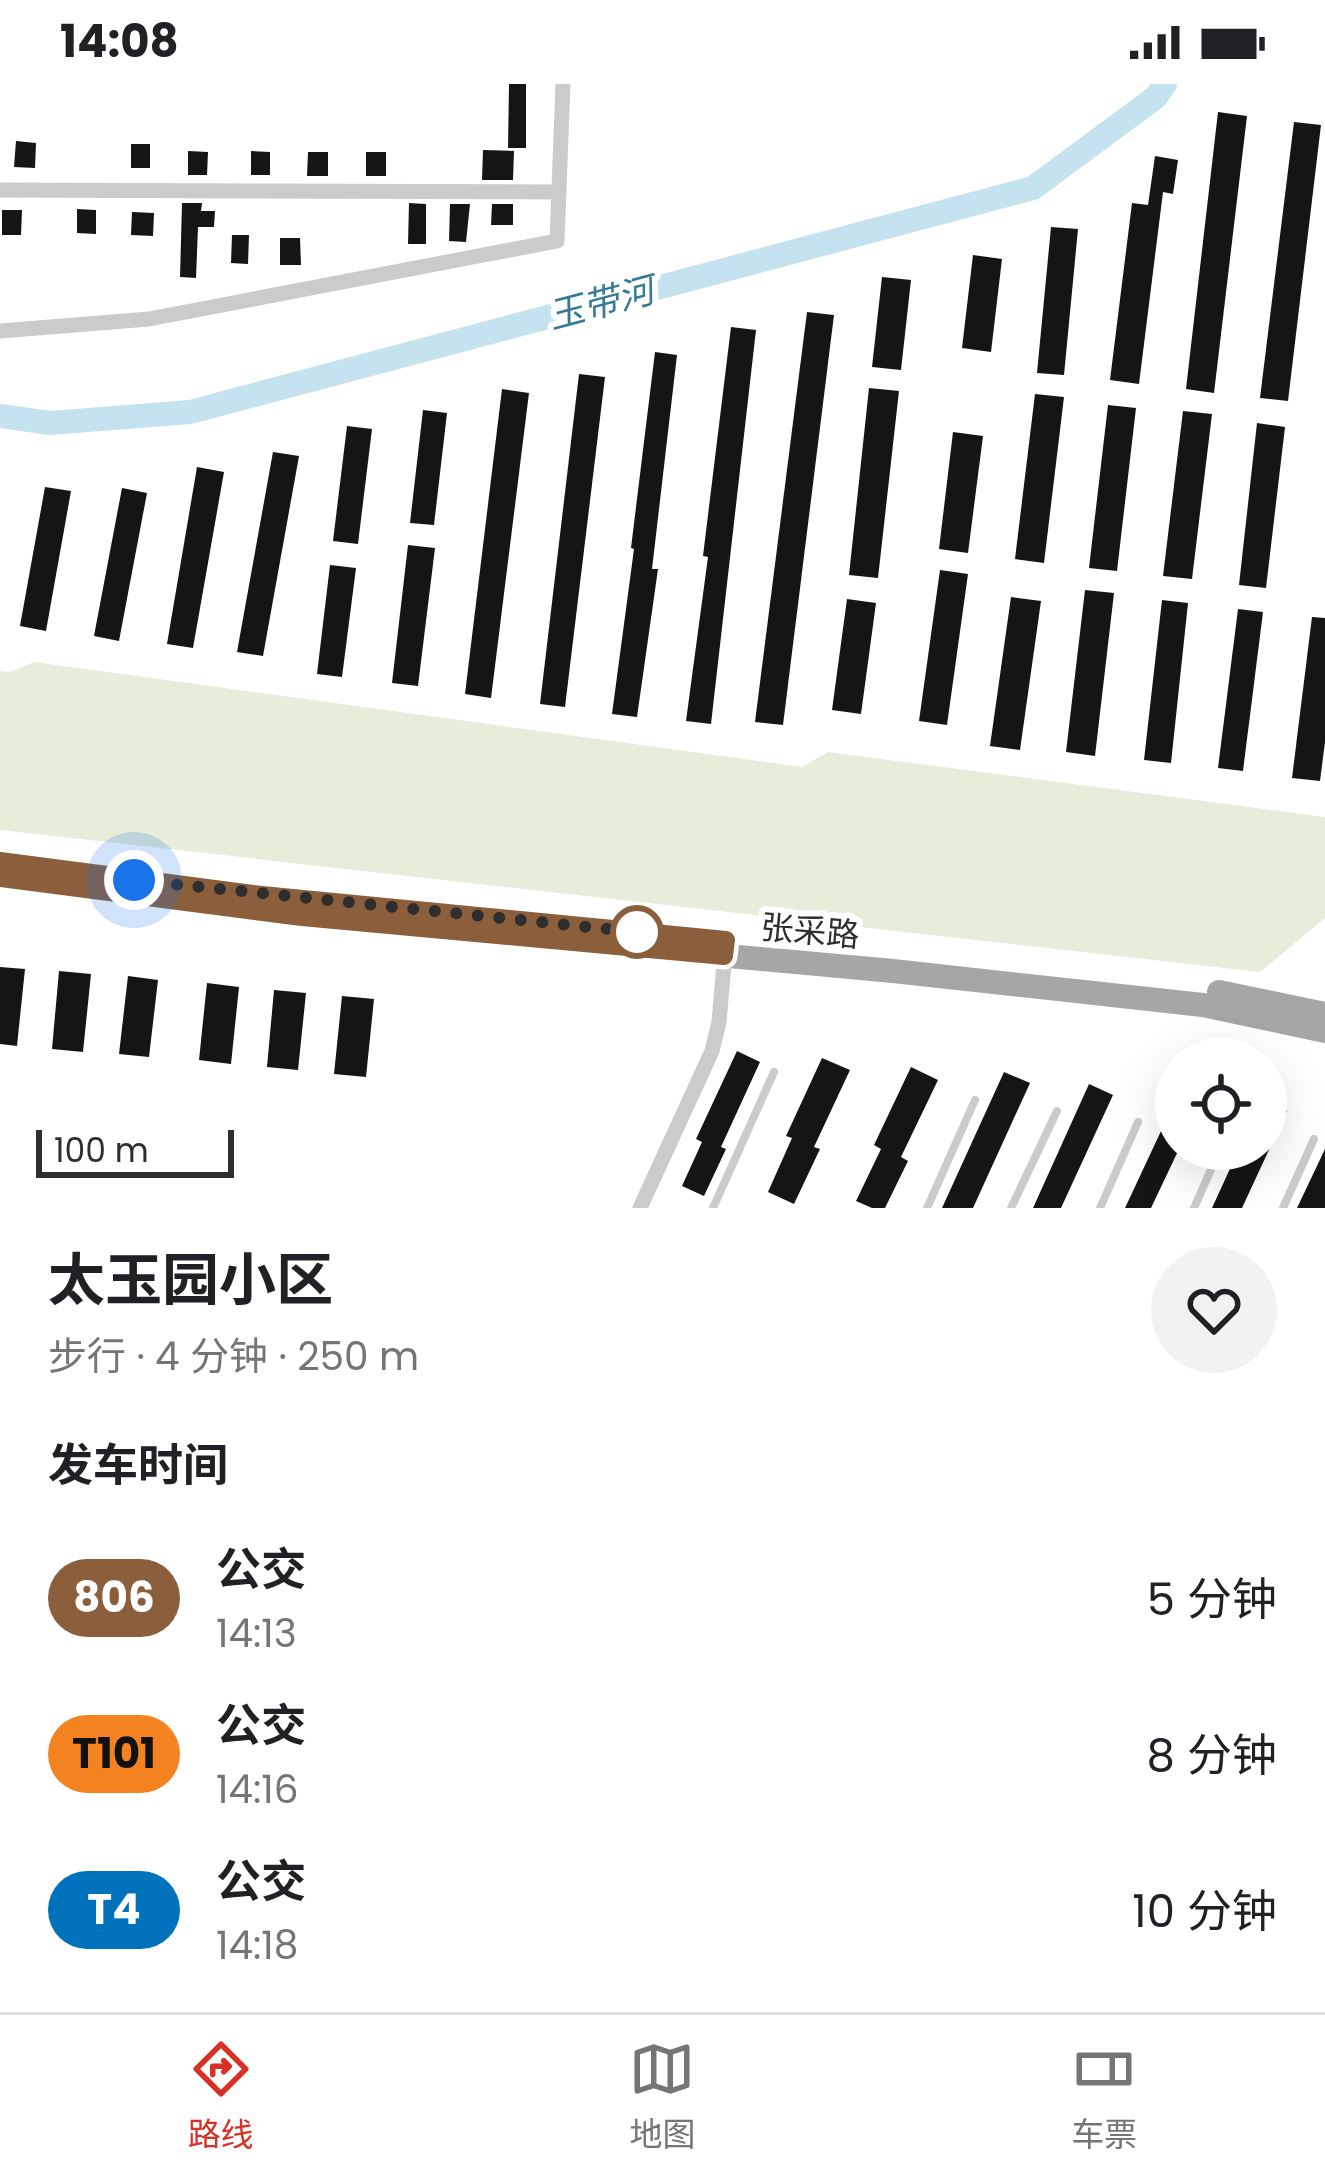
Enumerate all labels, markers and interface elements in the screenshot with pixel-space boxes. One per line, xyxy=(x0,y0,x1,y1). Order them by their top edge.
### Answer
text: 14:08 xyxy=(60,10,179,73)
water label: 玉带河 xyxy=(542,263,666,342)
your location xyxy=(104,850,164,910)
street label: 张采路 xyxy=(759,903,861,959)
unlabelled marker xyxy=(612,907,662,957)
map controls xyxy=(1155,1038,1287,1170)
button: locate xyxy=(1155,1038,1287,1170)
scale bar xyxy=(36,1124,234,1177)
text: 100 m xyxy=(54,1127,149,1174)
text: 太玉园小区 xyxy=(48,1240,333,1320)
button: heart xyxy=(1151,1247,1277,1373)
text: 步行 · 4 分钟 · 250 m xyxy=(48,1329,419,1384)
text: 发车时间 xyxy=(48,1434,228,1497)
text: 公交 xyxy=(216,1538,306,1601)
text: 806 xyxy=(73,1568,155,1627)
text: 5 分钟 xyxy=(1147,1568,1277,1631)
text: 14:13 xyxy=(216,1606,297,1661)
text: 公交 xyxy=(216,1694,306,1757)
text: T101 xyxy=(72,1724,156,1783)
text: 8 分钟 xyxy=(1147,1724,1277,1787)
text: 14:16 xyxy=(216,1762,299,1817)
text: 公交 xyxy=(216,1850,306,1913)
text: T4 xyxy=(87,1880,141,1939)
text: 10 分钟 xyxy=(1132,1880,1277,1943)
text: 14:18 xyxy=(216,1918,298,1973)
tab: 路线 xyxy=(188,2036,254,2160)
tab: 地图 xyxy=(629,2036,695,2160)
tab: 车票 xyxy=(1071,2036,1137,2160)

